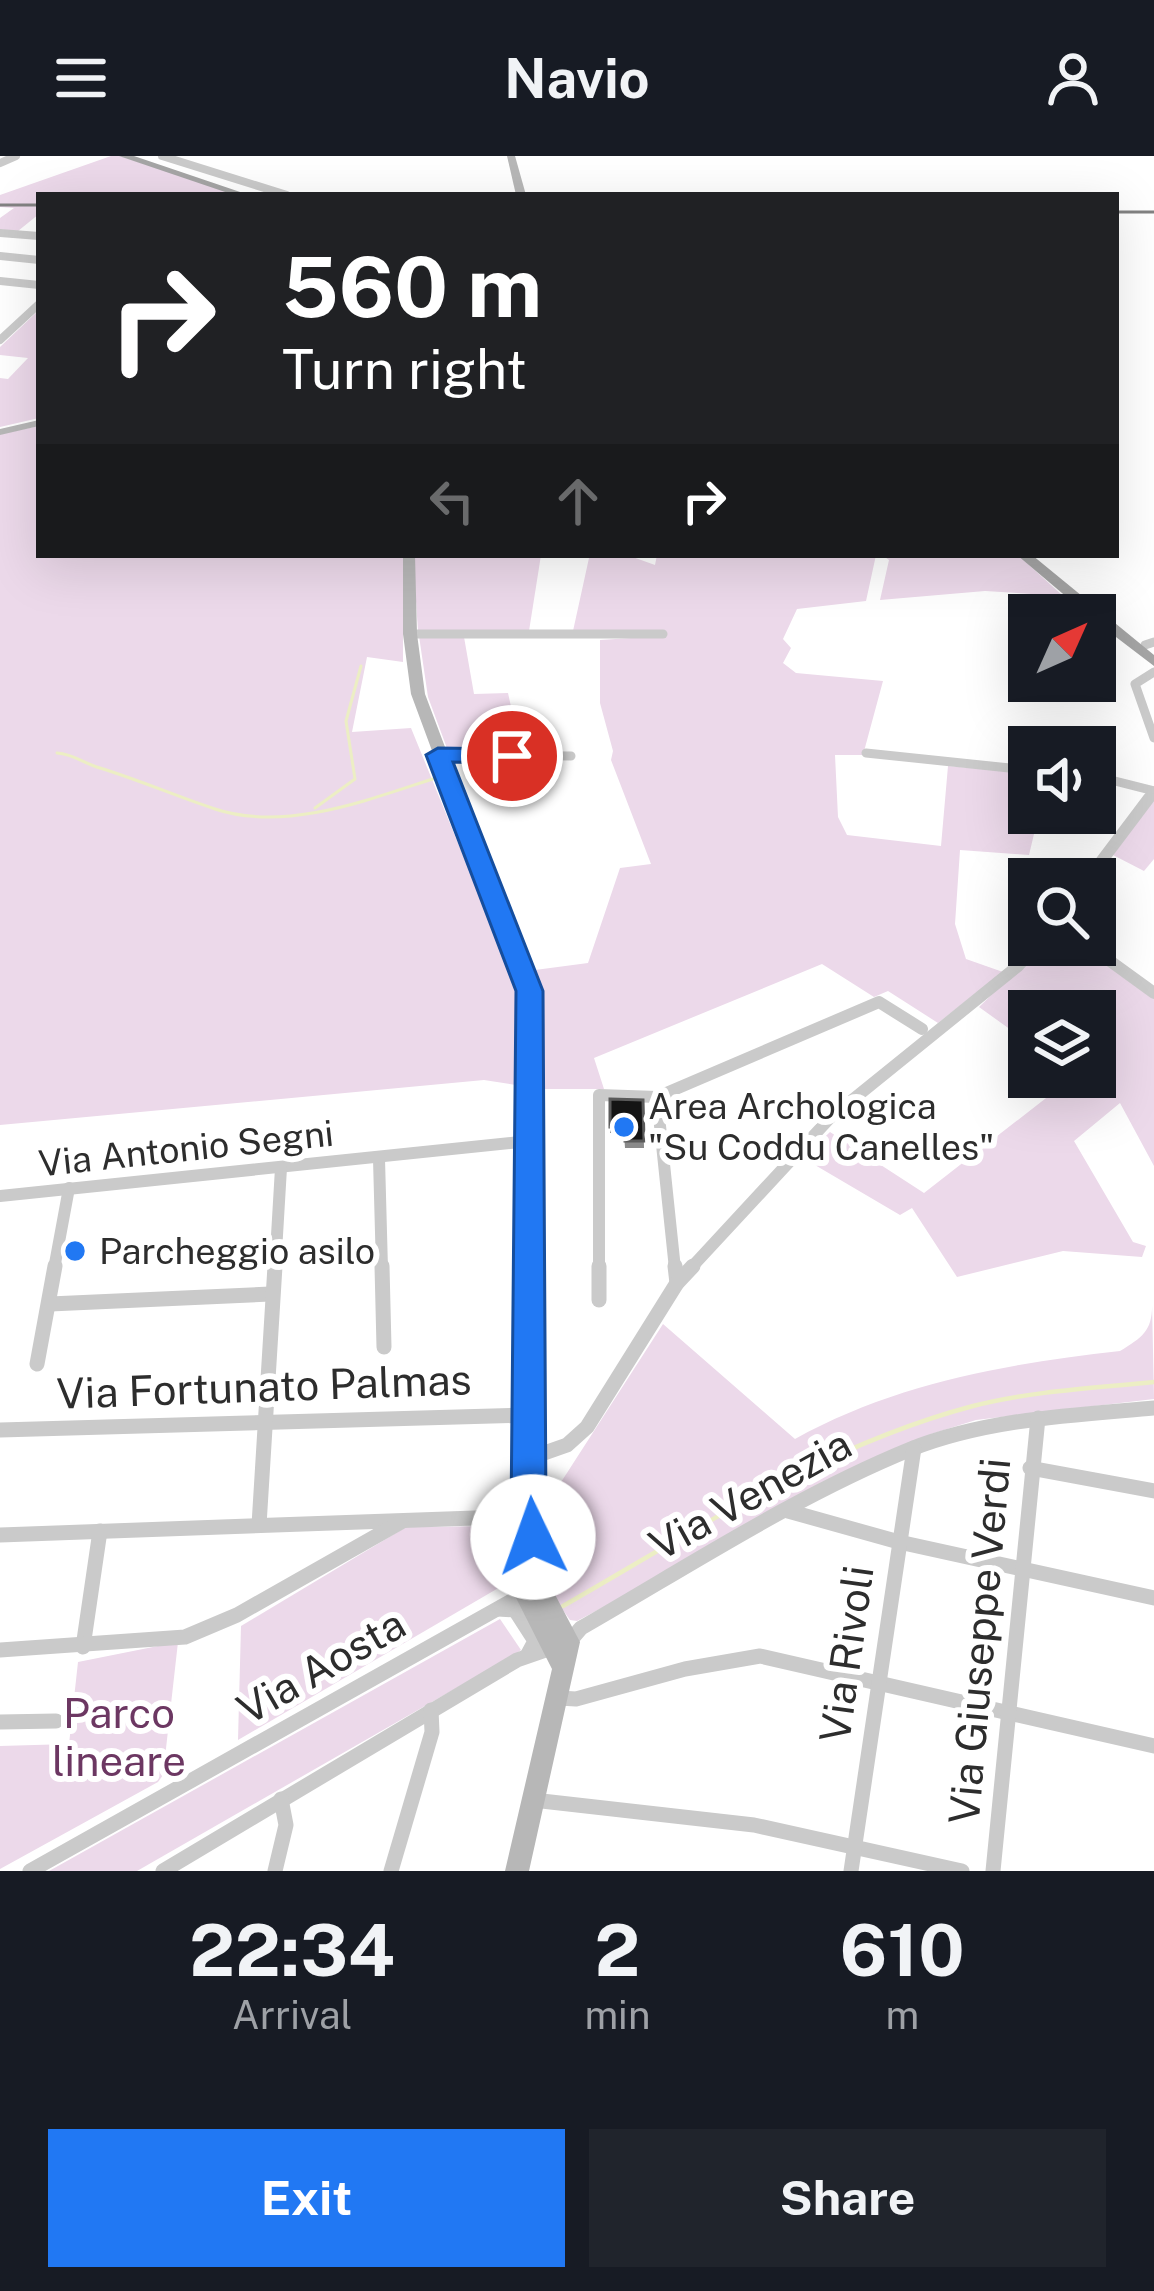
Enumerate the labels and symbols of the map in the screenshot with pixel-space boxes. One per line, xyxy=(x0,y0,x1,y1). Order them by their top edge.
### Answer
north arrow xyxy=(1008,594,1116,702)
pin xyxy=(461,705,563,807)
place label: Area Archologica "Su Coddu Canelles" xyxy=(648,1085,994,1168)
street label: Via Antonio Segni xyxy=(36,1112,336,1184)
marker: Area Archologica "Su Coddu Canelles" xyxy=(611,1114,637,1140)
place label: Parcheggio asilo xyxy=(99,1230,375,1272)
marker: Parcheggio asilo xyxy=(62,1238,88,1264)
street label: Via Fortunato Palmas xyxy=(56,1354,472,1418)
street label: Via Venezia xyxy=(641,1419,859,1569)
street label: Via Giuseppe Verdi xyxy=(939,1456,1019,1826)
position arrow xyxy=(470,1474,596,1600)
street label: Via Rivoli xyxy=(809,1562,883,1746)
street label: Via Aosta xyxy=(229,1598,413,1734)
park label: Parco lineare xyxy=(52,1688,186,1785)

